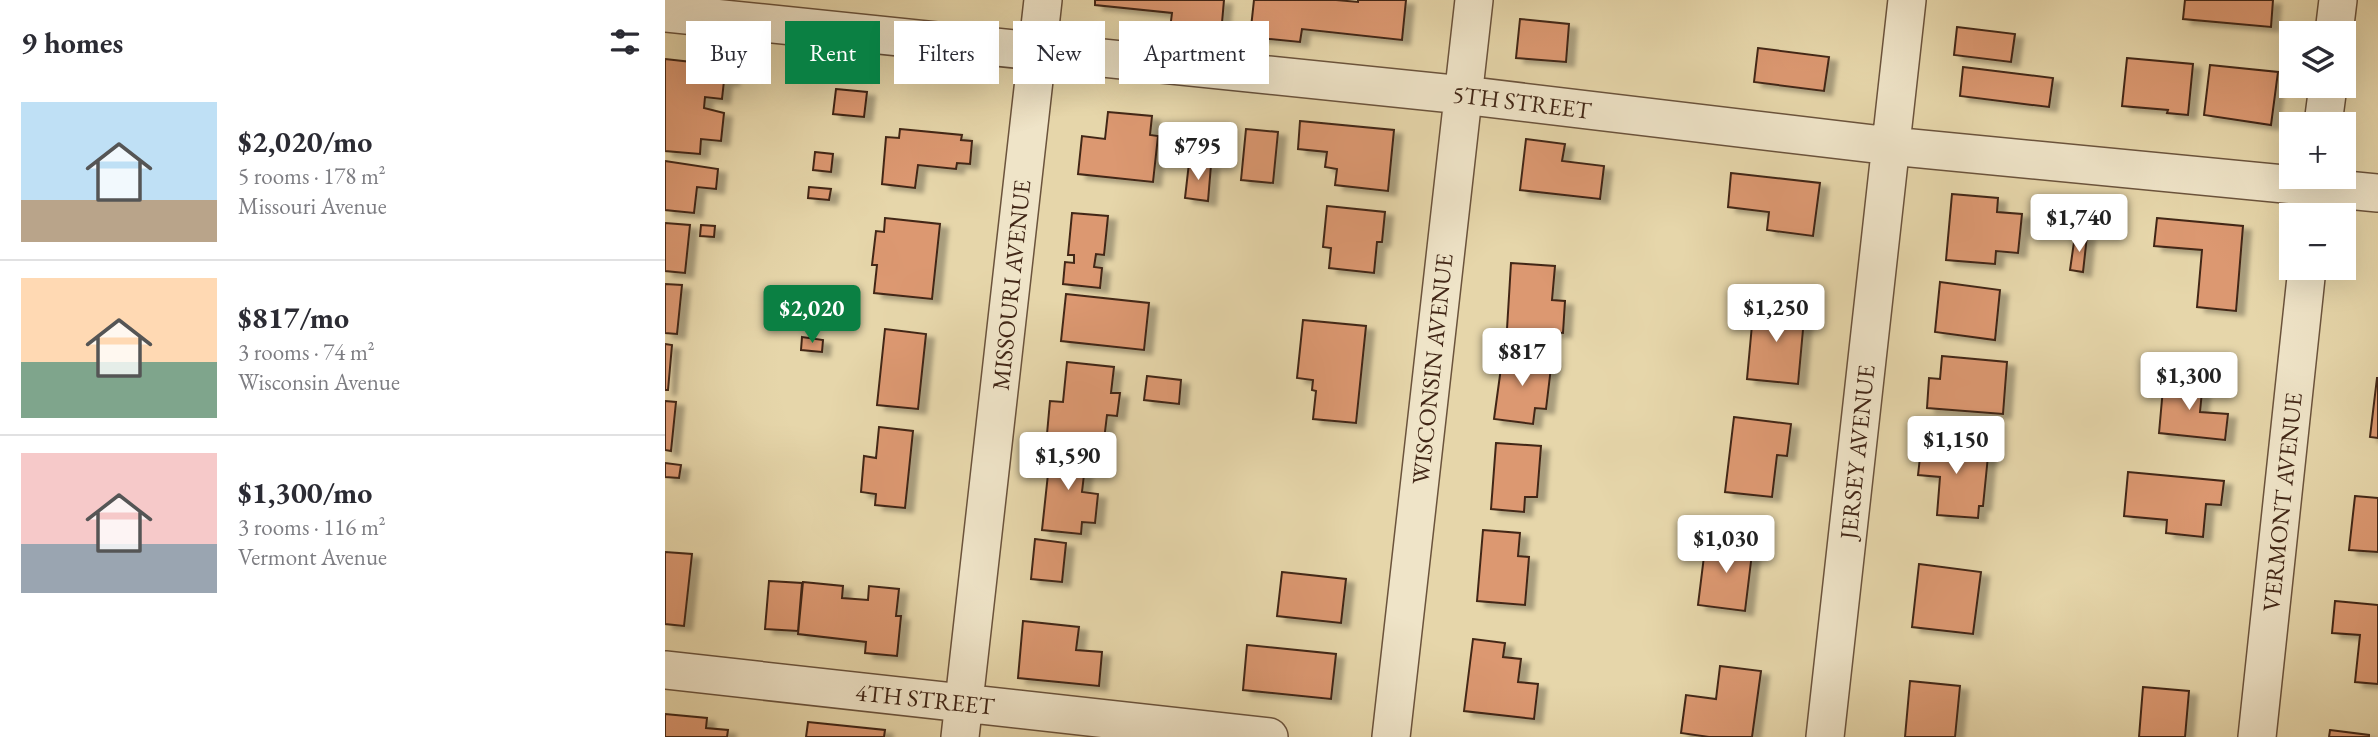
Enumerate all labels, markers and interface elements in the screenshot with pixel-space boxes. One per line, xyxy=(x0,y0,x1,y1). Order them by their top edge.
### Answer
chip: Buy xyxy=(686,21,771,84)
chip: Rent xyxy=(785,21,880,84)
chip: Filters xyxy=(894,21,999,84)
chip: New xyxy=(1013,21,1105,84)
chip: Apartment xyxy=(1119,21,1269,84)
map controls xyxy=(2279,21,2356,280)
button: layers xyxy=(2279,21,2356,98)
text: 9 homes xyxy=(21,23,123,62)
icon: filters xyxy=(606,23,644,61)
street label: 5TH STREET xyxy=(1451,78,1594,126)
button: + xyxy=(2279,112,2356,189)
text: $2,020/mo xyxy=(238,122,372,161)
pin: $795 xyxy=(1157,122,1239,182)
icon: home xyxy=(77,130,161,214)
text: $795 xyxy=(1174,130,1222,160)
text: 5 rooms · 178 m² xyxy=(238,161,386,191)
street label: MISSOURI AVENUE xyxy=(985,178,1037,392)
text: Missouri Avenue xyxy=(238,191,387,221)
pin: $1,740 xyxy=(2022,194,2136,254)
text: $1,740 xyxy=(2047,202,2111,232)
button: − xyxy=(2279,203,2356,280)
street label: WISCONSIN AVENUE xyxy=(1404,252,1460,486)
pin: $1,250 xyxy=(1719,284,1833,344)
pin: $2,020 xyxy=(755,286,869,345)
text: $1,250 xyxy=(1744,292,1808,322)
text: $2,020 xyxy=(780,293,844,323)
text: $817/mo xyxy=(238,298,349,337)
icon: home xyxy=(77,306,161,390)
pin: $817 xyxy=(1481,328,1563,388)
text: $817 xyxy=(1498,336,1546,366)
text: 3 rooms · 74 m² xyxy=(238,337,375,367)
pin: $1,300 xyxy=(2132,352,2246,412)
text: $1,300 xyxy=(2157,360,2221,390)
street label: JERSEY AVENUE xyxy=(1832,363,1882,543)
text: Wisconsin Avenue xyxy=(238,367,400,397)
street label: VERMONT AVENUE xyxy=(2255,391,2309,613)
pin: $1,150 xyxy=(1899,416,2013,476)
text: $1,150 xyxy=(1924,424,1988,454)
pin: $1,590 xyxy=(1011,433,1125,492)
text: $1,590 xyxy=(1036,440,1100,470)
text: $1,300/mo xyxy=(238,473,372,512)
icon: home xyxy=(77,481,161,565)
text: 3 rooms · 116 m² xyxy=(238,512,386,542)
pin: $1,030 xyxy=(1669,516,1783,575)
text: $1,030 xyxy=(1694,523,1758,553)
text: Vermont Avenue xyxy=(238,542,387,572)
street label: 4TH STREET xyxy=(854,676,997,722)

